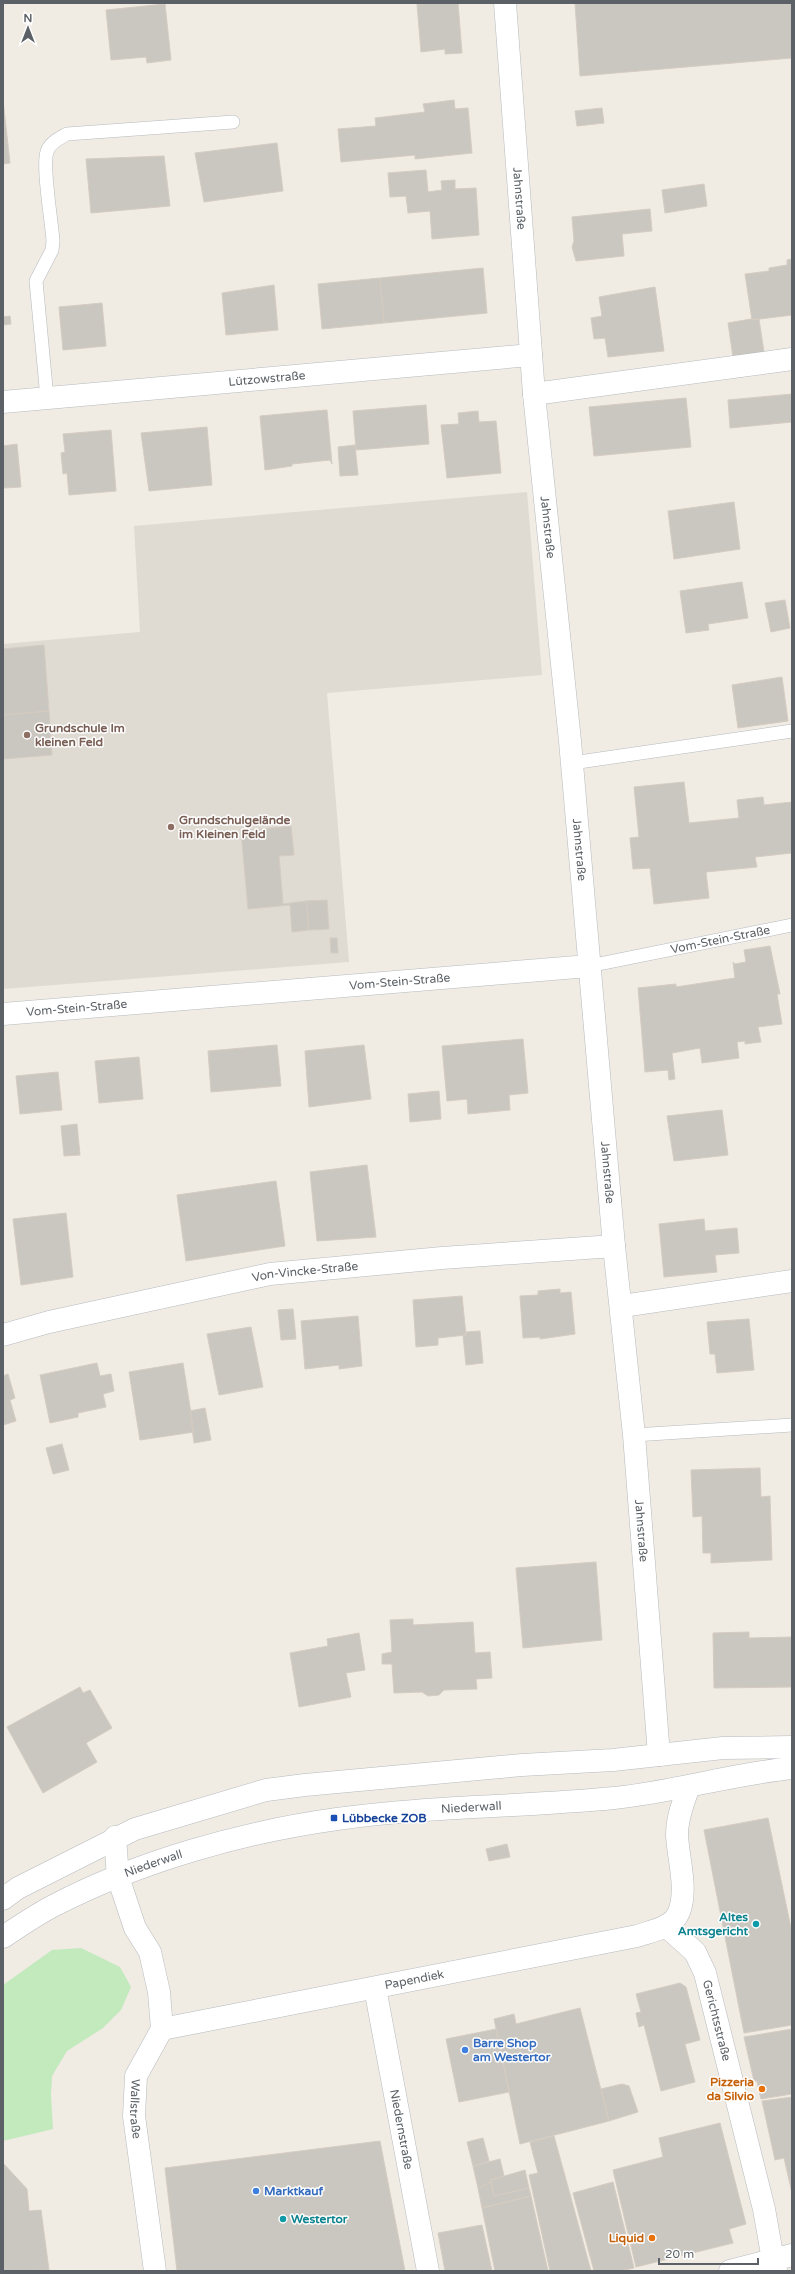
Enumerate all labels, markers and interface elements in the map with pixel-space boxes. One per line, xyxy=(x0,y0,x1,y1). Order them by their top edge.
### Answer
north arrow xyxy=(8,8,48,48)
text: N xyxy=(24,12,32,25)
street label: Jahnstraße xyxy=(510,167,529,230)
street label: Lützowstraße xyxy=(228,368,306,389)
street label: Jahnstraße xyxy=(538,495,558,559)
place label: Grundschule Im kleinen Feld xyxy=(35,721,125,749)
marker: Grundschule Im kleinen Feld xyxy=(22,730,32,740)
place label: Grundschulgelände im Kleinen Feld xyxy=(179,813,291,841)
street label: Jahnstraße xyxy=(570,818,589,882)
marker: Grundschulgelände im Kleinen Feld xyxy=(166,822,176,832)
street label: Vom-Stein-Straße xyxy=(669,923,772,956)
street label: Vom-Stein-Straße xyxy=(349,970,451,993)
street label: Vom-Stein-Straße xyxy=(26,997,128,1019)
street label: Jahnstraße xyxy=(598,1141,617,1204)
street label: Von-Vincke-Straße xyxy=(251,1259,359,1285)
street label: Jahnstraße xyxy=(632,1499,651,1563)
street label: Niederwall xyxy=(441,1799,502,1816)
place label: Lübbecke ZOB xyxy=(342,1811,427,1825)
marker: Lübbecke ZOB xyxy=(329,1813,339,1823)
street label: Niederwall xyxy=(122,1847,184,1880)
place label: Altes Amtsgericht xyxy=(678,1910,748,1939)
marker: Altes Amtsgericht xyxy=(751,1919,761,1929)
street label: Papendiek xyxy=(383,1967,446,1992)
street label: Gerichtsstraße xyxy=(700,1978,734,2063)
place label: Barre Shop am Westertor xyxy=(473,2036,551,2064)
marker: Barre Shop am Westertor xyxy=(460,2045,470,2055)
place label: Pizzeria da Silvio xyxy=(707,2075,754,2103)
street label: Wallstraße xyxy=(127,2079,144,2140)
marker: Pizzeria da Silvio xyxy=(757,2084,767,2094)
street label: Niedernstraße xyxy=(387,2088,416,2171)
place label: Marktkauf xyxy=(264,2184,323,2198)
marker: Marktkauf xyxy=(251,2186,261,2196)
place label: Westertor xyxy=(291,2212,348,2226)
marker: Westertor xyxy=(278,2214,288,2224)
place label: Liquid xyxy=(609,2231,644,2246)
marker: Liquid xyxy=(647,2233,657,2243)
scale bar xyxy=(659,2240,758,2266)
text: 20 m xyxy=(665,2247,694,2261)

